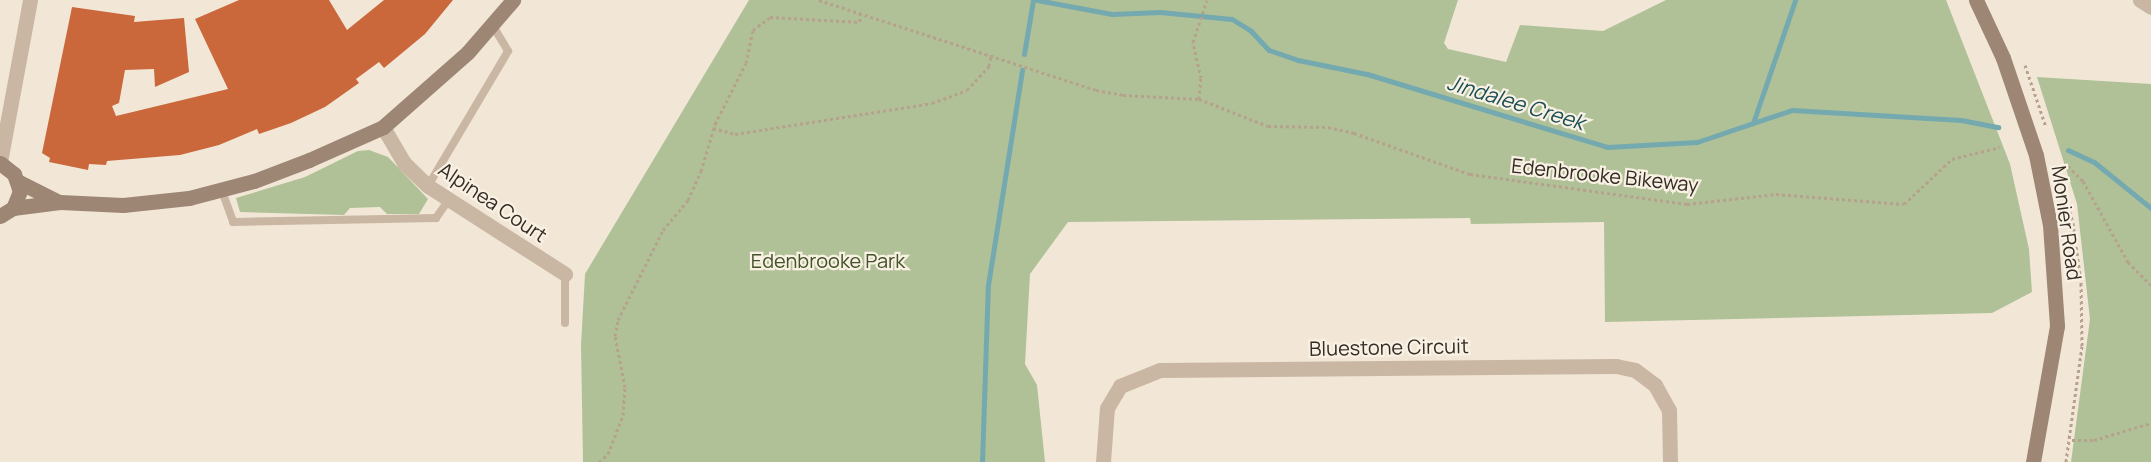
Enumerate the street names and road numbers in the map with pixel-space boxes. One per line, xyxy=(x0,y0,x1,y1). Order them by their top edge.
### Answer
street label: Edenbrooke Bikeway xyxy=(1510,153,1700,197)
street label: Alpinea Court xyxy=(434,157,552,247)
street label: Monier Road xyxy=(2047,164,2087,282)
street label: Bluestone Circuit xyxy=(1309,334,1469,360)

